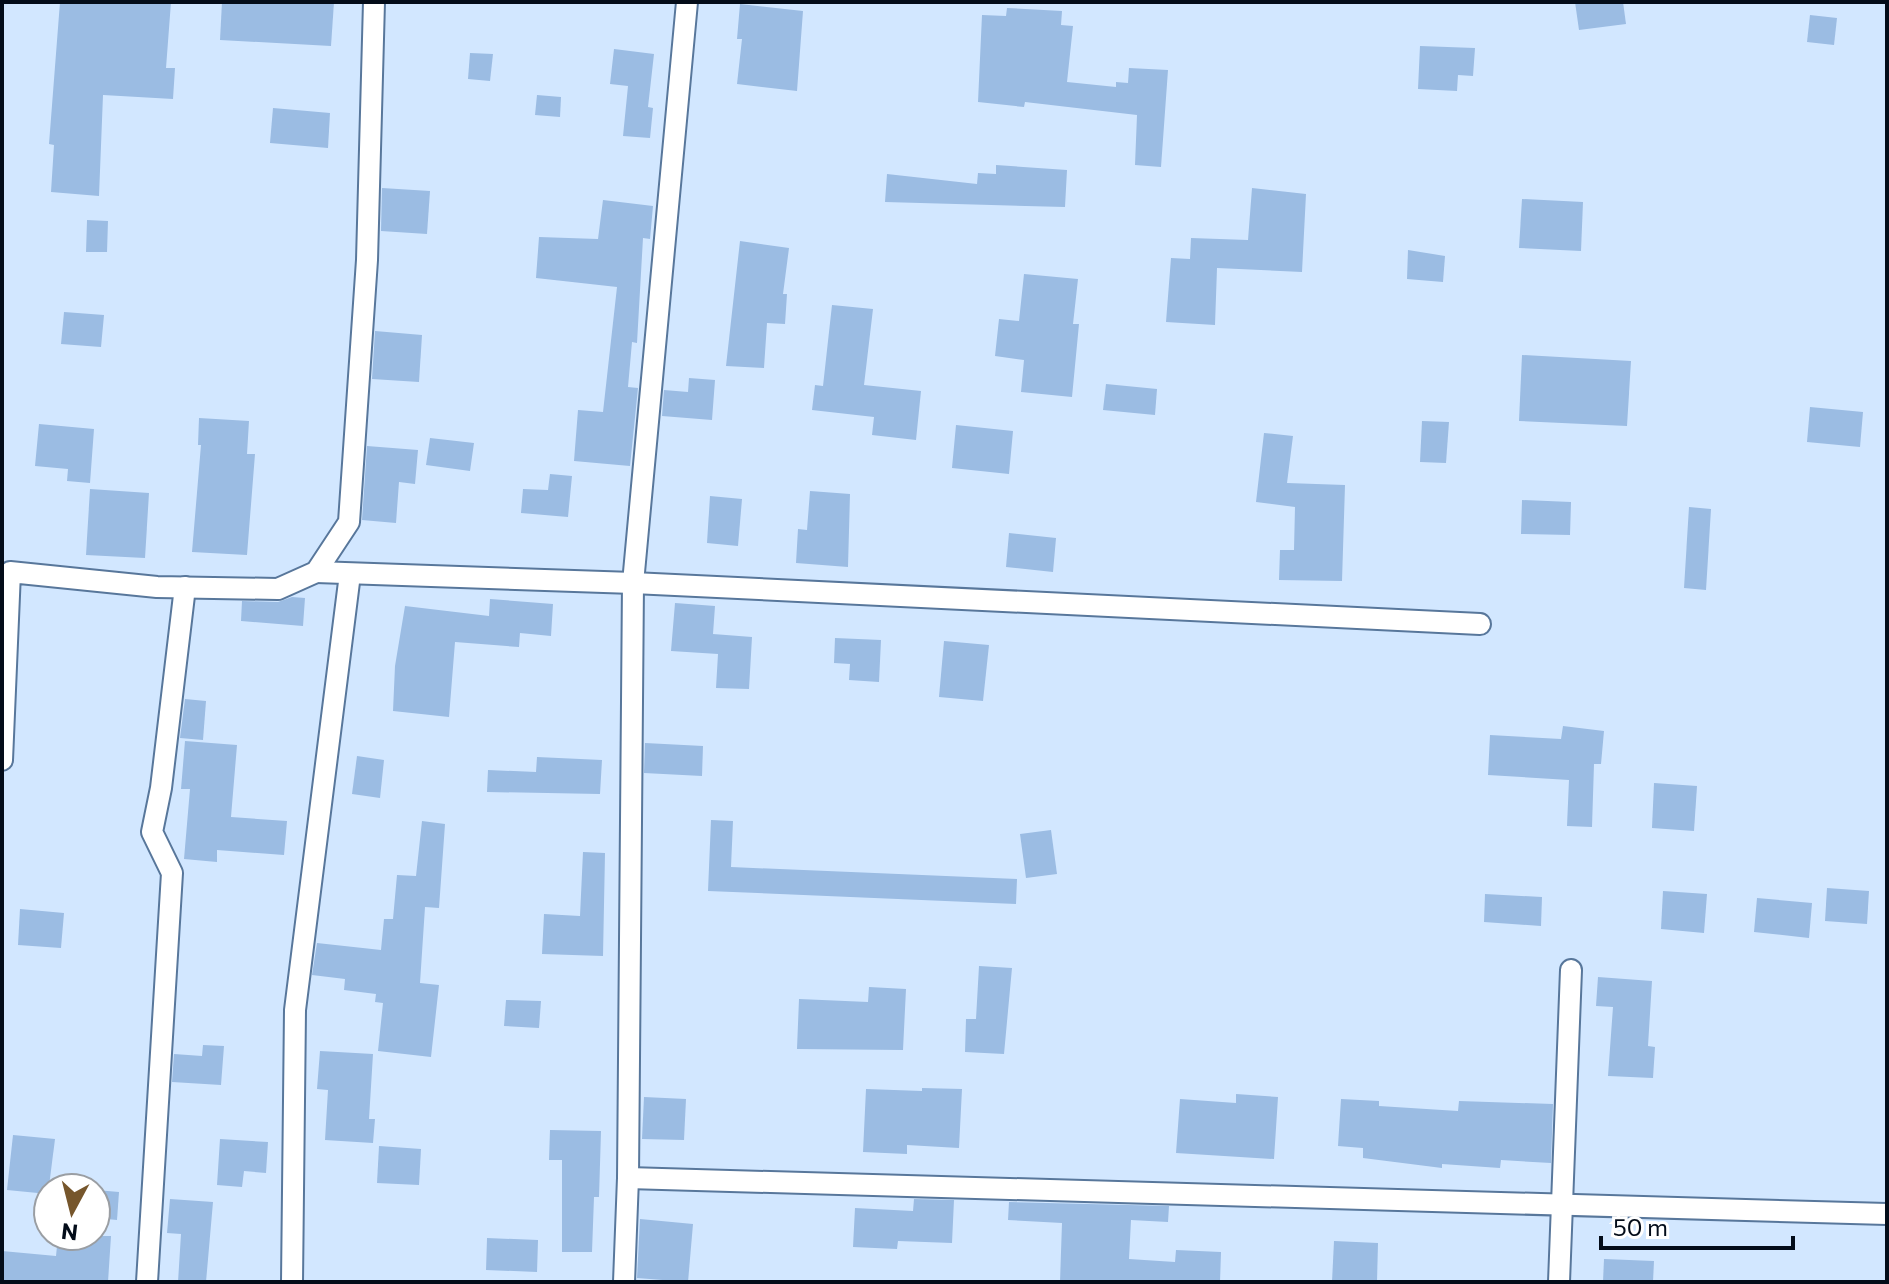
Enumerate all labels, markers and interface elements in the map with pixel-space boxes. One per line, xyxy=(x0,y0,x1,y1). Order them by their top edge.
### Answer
north arrow xyxy=(32,1172,112,1252)
scale bar xyxy=(1601,1200,1793,1250)
text: 50 m xyxy=(1613,1212,1668,1241)
text: N xyxy=(60,1218,79,1247)

